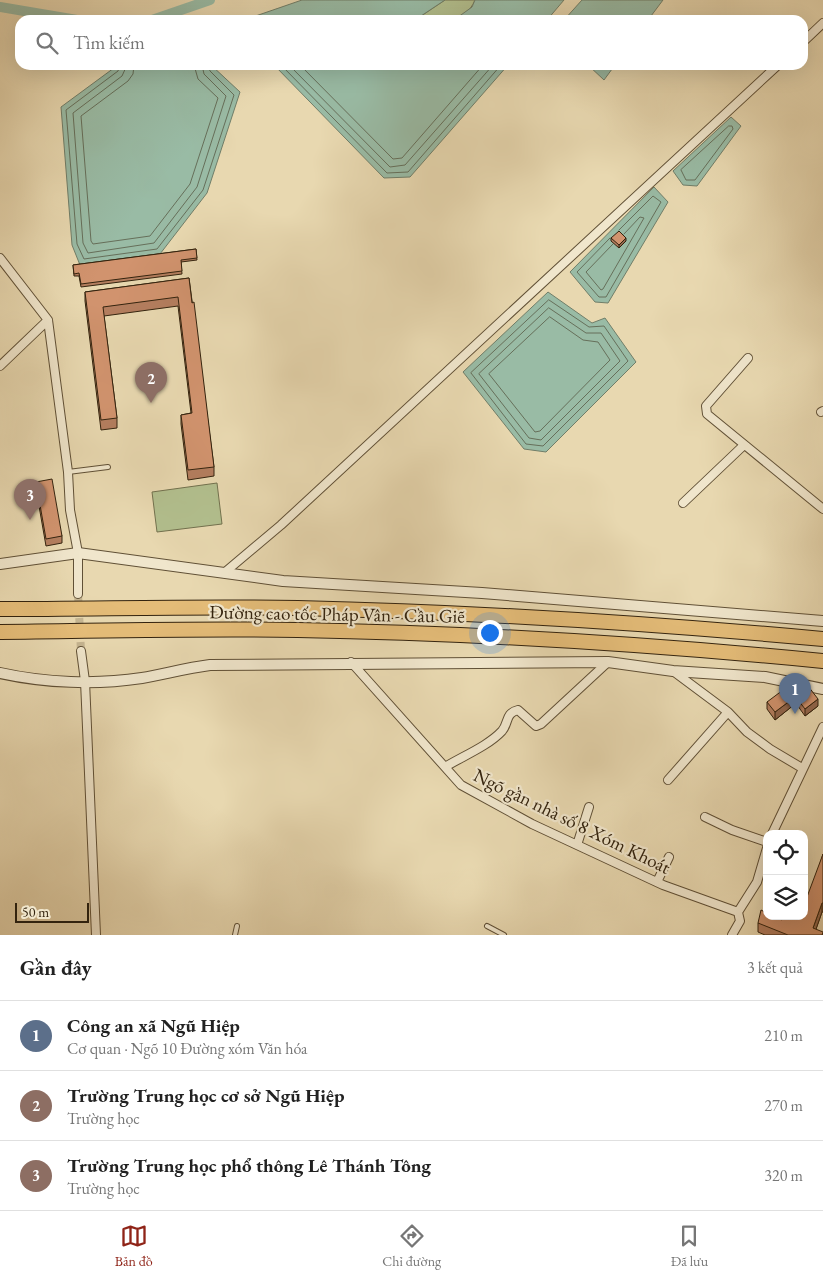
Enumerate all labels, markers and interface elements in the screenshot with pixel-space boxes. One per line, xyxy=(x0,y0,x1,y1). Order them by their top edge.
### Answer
search box xyxy=(15,15,808,70)
icon: search xyxy=(33,29,61,57)
text: Tìm kiếm xyxy=(73,30,145,55)
pin: 2 xyxy=(135,362,167,403)
pin: 3 xyxy=(14,479,46,520)
street label: Đường cao tốc Pháp Vân - Cầu Giẽ xyxy=(209,599,465,629)
your location xyxy=(477,620,503,646)
pin: 1 xyxy=(779,673,811,714)
street label: Ngõ gần nhà số 8 Xóm Khoát xyxy=(469,762,675,880)
map controls xyxy=(763,830,808,920)
button: locate xyxy=(763,830,808,875)
button: layers xyxy=(763,875,808,920)
scale bar xyxy=(15,900,89,923)
text: 50 m xyxy=(22,903,49,921)
text: Gần đây xyxy=(20,954,92,981)
text: 3 kết quả xyxy=(747,957,803,978)
text: Công an xã Ngũ Hiệp xyxy=(67,1013,240,1038)
text: 1 xyxy=(32,1025,40,1046)
text: 210 m xyxy=(764,1025,803,1046)
text: Cơ quan · Ngõ 10 Đường xóm Văn hóa xyxy=(67,1038,307,1059)
text: Trường Trung học cơ sở Ngũ Hiệp xyxy=(67,1083,344,1108)
text: 2 xyxy=(32,1095,40,1116)
text: 270 m xyxy=(764,1095,803,1116)
text: Trường học xyxy=(67,1108,140,1129)
text: Trường Trung học phổ thông Lê Thánh Tông xyxy=(67,1153,431,1178)
text: 3 xyxy=(32,1165,40,1186)
text: 320 m xyxy=(764,1165,803,1186)
text: Trường học xyxy=(67,1178,140,1199)
tab: Bản đồ xyxy=(115,1222,153,1270)
tab: Chỉ đường xyxy=(382,1222,441,1270)
tab: Đã lưu xyxy=(671,1222,708,1270)

